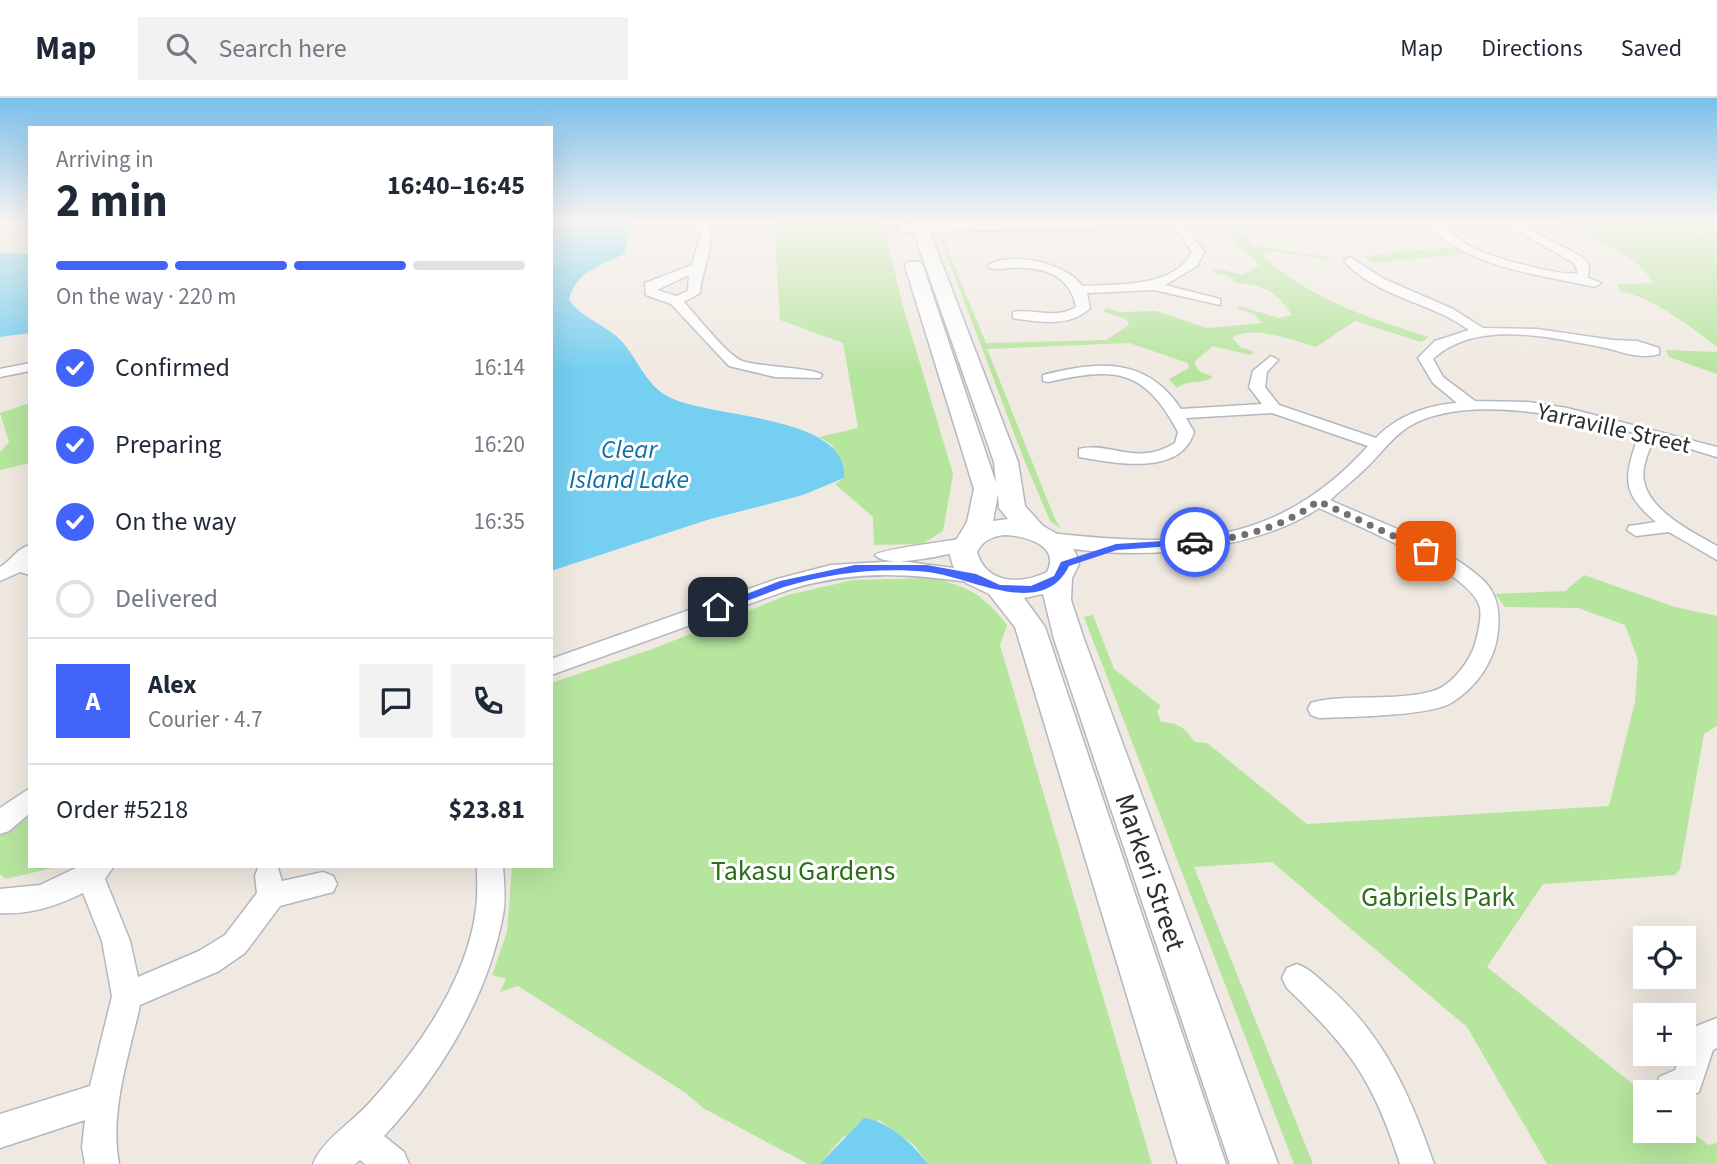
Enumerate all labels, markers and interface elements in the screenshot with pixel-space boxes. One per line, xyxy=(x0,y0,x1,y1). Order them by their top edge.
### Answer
search box xyxy=(138,17,628,80)
text: Map xyxy=(35,25,96,72)
icon: search xyxy=(162,29,200,67)
text: Search here xyxy=(218,30,347,67)
text: Map xyxy=(1400,31,1443,66)
text: Directions xyxy=(1481,31,1583,66)
text: Saved xyxy=(1621,31,1682,66)
text: Arriving in xyxy=(56,143,154,176)
text: 16:40–16:45 xyxy=(387,167,525,204)
text: 2 min xyxy=(56,169,168,234)
text: On the way · 220 m xyxy=(56,280,236,313)
icon: check xyxy=(56,349,94,387)
text: Confirmed xyxy=(115,349,230,386)
text: 16:14 xyxy=(474,351,525,384)
street label: Yarraville Street xyxy=(1533,394,1694,463)
icon: check xyxy=(56,426,94,464)
text: Preparing xyxy=(115,426,221,463)
text: 16:20 xyxy=(474,428,525,461)
water label: Clear Island Lake xyxy=(569,431,689,498)
icon: check xyxy=(56,503,94,541)
text: On the way xyxy=(115,503,236,540)
text: 16:35 xyxy=(474,505,525,538)
courier xyxy=(1160,507,1230,577)
pin xyxy=(1396,521,1456,581)
icon: car xyxy=(1176,523,1214,561)
icon: bag xyxy=(1407,532,1445,570)
pin xyxy=(688,577,748,637)
text: Delivered xyxy=(115,580,218,617)
icon: home xyxy=(699,588,737,626)
button: chat xyxy=(359,664,433,738)
button: phone xyxy=(451,664,525,738)
text: Alex xyxy=(148,666,197,703)
text: A xyxy=(86,683,100,720)
text: Courier · 4.7 xyxy=(148,703,263,736)
street label: Markeri Street xyxy=(1104,788,1196,957)
text: Order #5218 xyxy=(56,791,188,828)
text: $23.81 xyxy=(449,791,525,828)
park label: Takasu Gardens xyxy=(711,851,895,891)
park label: Gabriels Park xyxy=(1361,877,1515,917)
map controls xyxy=(1633,926,1696,1143)
button: locate xyxy=(1633,926,1696,989)
button: + xyxy=(1633,1003,1696,1066)
button: − xyxy=(1633,1080,1696,1143)

